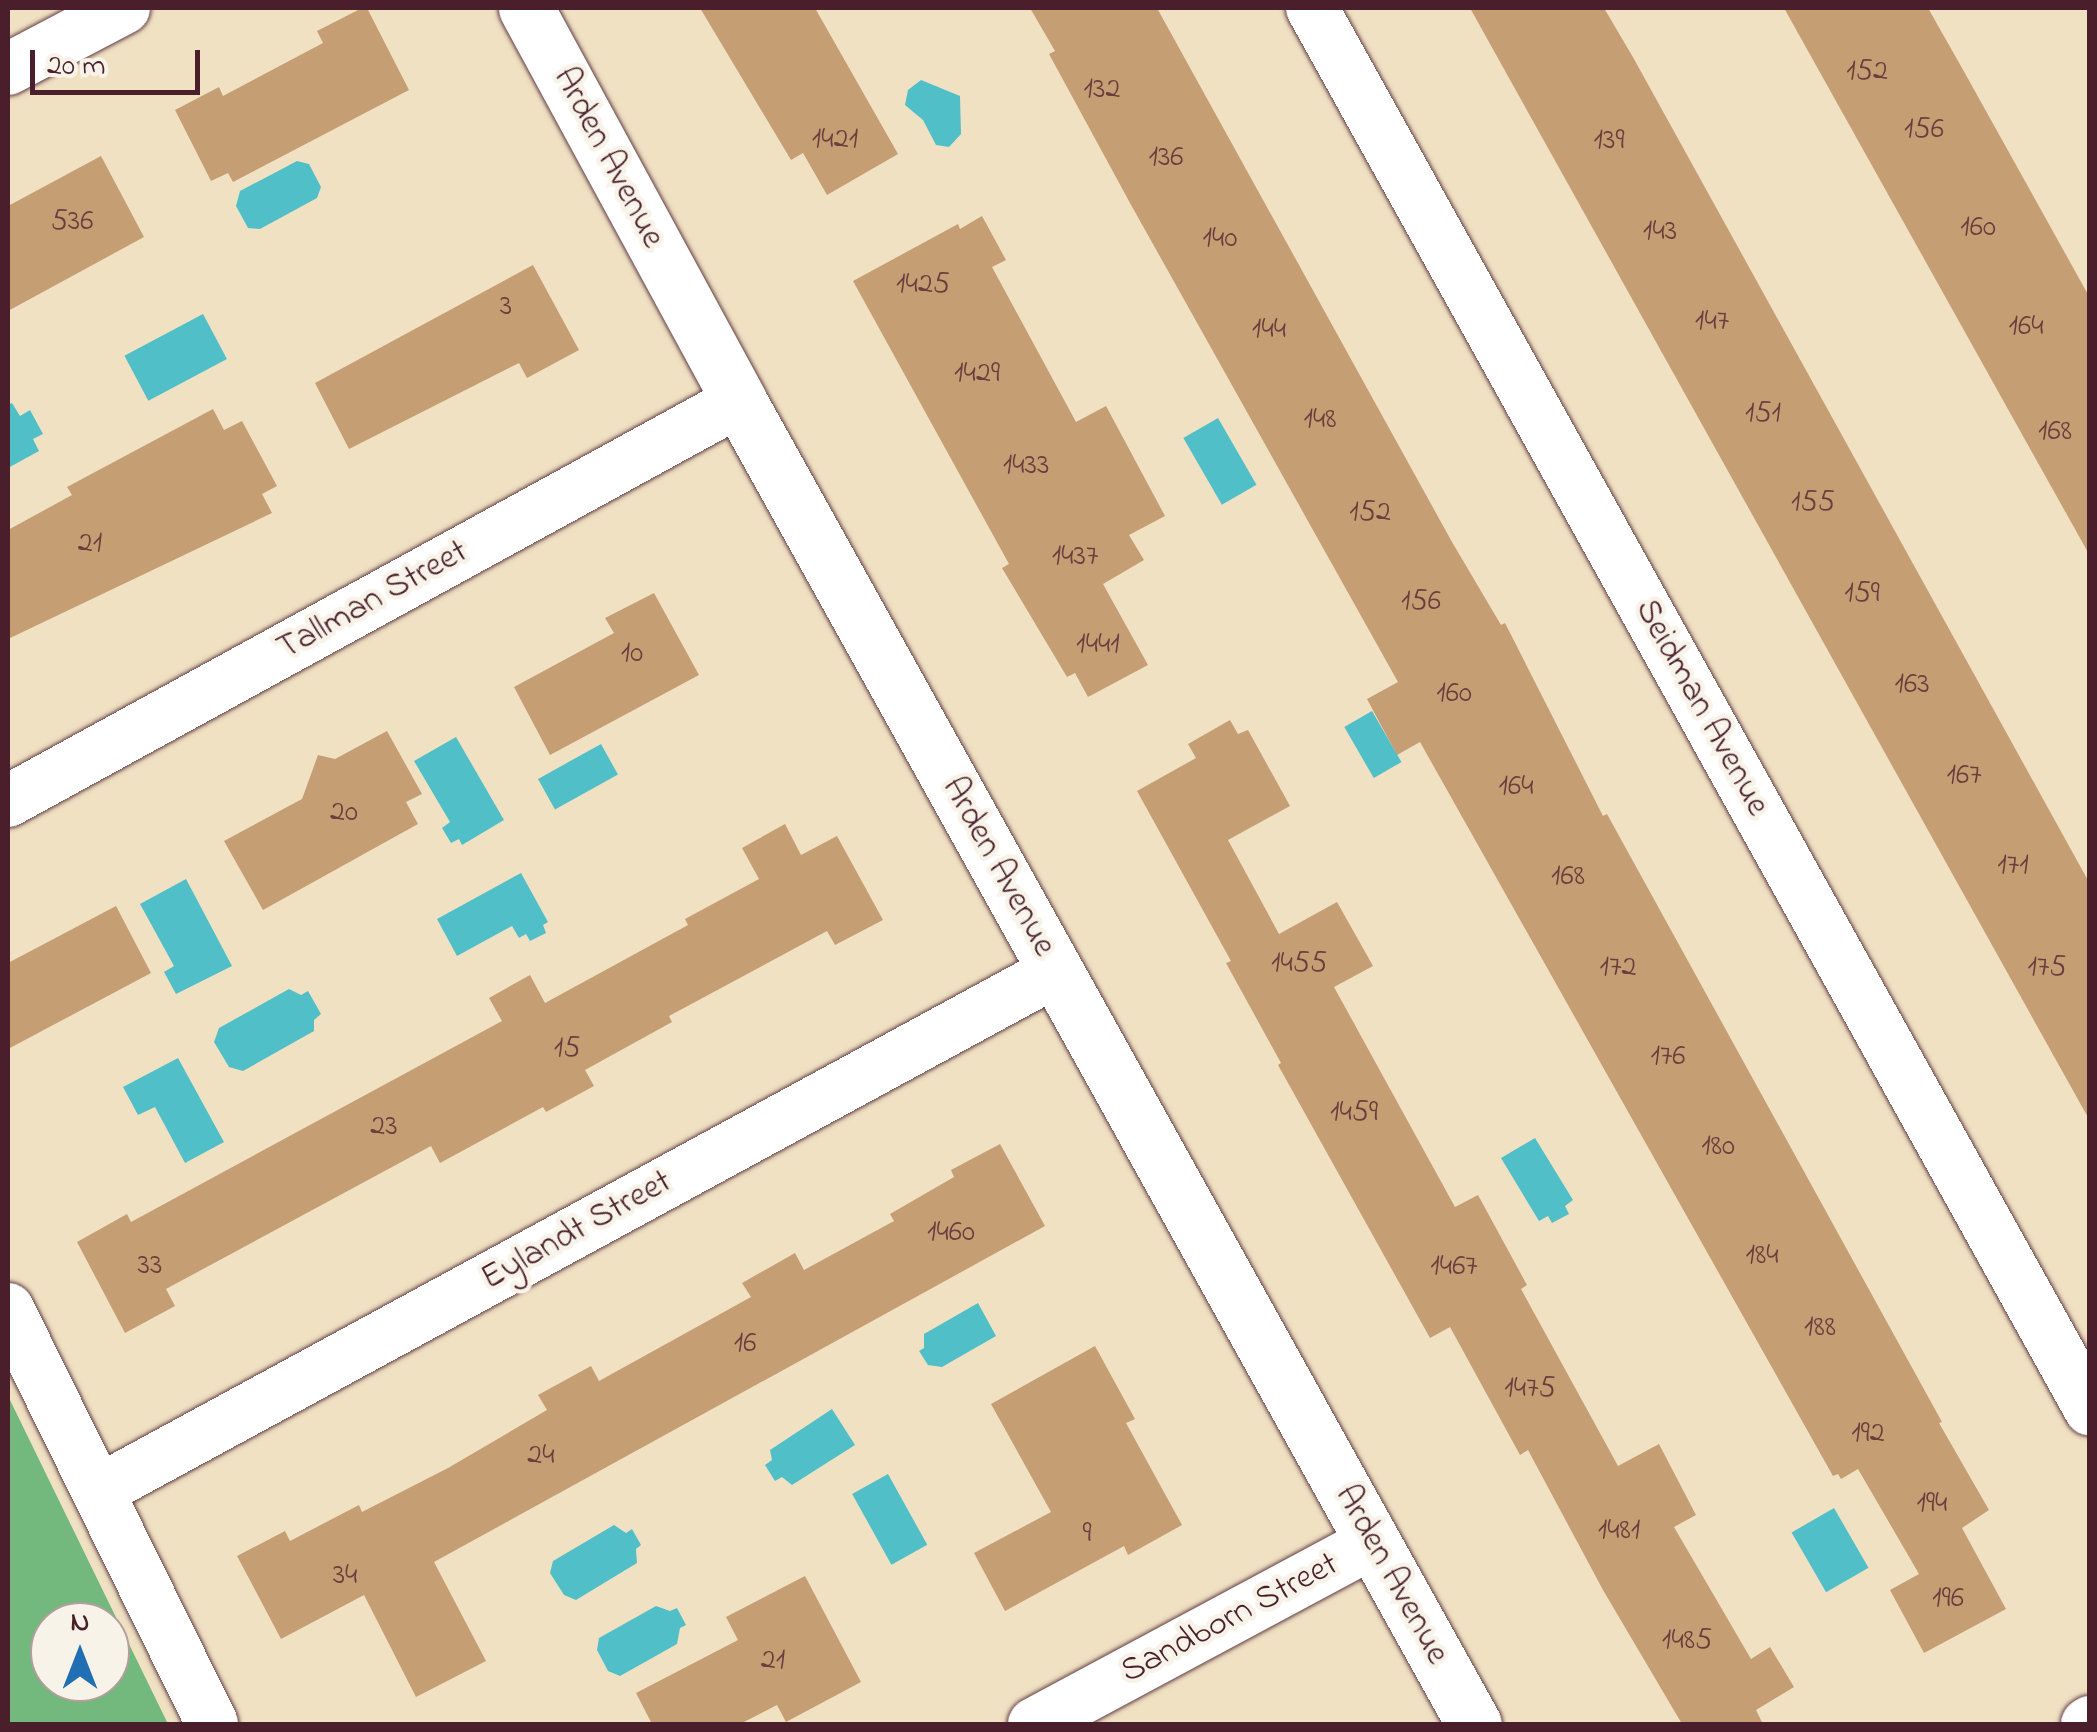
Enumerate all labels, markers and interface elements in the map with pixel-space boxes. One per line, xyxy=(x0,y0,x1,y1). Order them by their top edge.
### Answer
scale bar xyxy=(35,30,205,92)
text: 20 m xyxy=(47,45,106,89)
house number: 152 xyxy=(1846,54,1888,90)
street label: Arden Avenue xyxy=(543,61,673,255)
house number: 132 xyxy=(1084,72,1120,108)
house number: 156 xyxy=(1904,112,1944,148)
house number: 1421 xyxy=(812,122,858,158)
house number: 139 xyxy=(1594,123,1624,159)
house number: 136 xyxy=(1148,140,1184,176)
house number: 536 xyxy=(51,204,93,240)
house number: 160 xyxy=(1960,210,1996,246)
house number: 143 xyxy=(1643,214,1677,250)
house number: 140 xyxy=(1203,221,1237,257)
house number: 1425 xyxy=(896,267,950,303)
house number: 3 xyxy=(500,289,512,325)
house number: 147 xyxy=(1695,304,1729,340)
house number: 164 xyxy=(2008,309,2044,345)
house number: 144 xyxy=(1252,312,1286,348)
house number: 1429 xyxy=(954,356,1000,392)
house number: 151 xyxy=(1745,396,1781,432)
house number: 148 xyxy=(1303,402,1337,438)
house number: 168 xyxy=(2038,414,2072,450)
house number: 1433 xyxy=(1003,448,1049,484)
house number: 155 xyxy=(1791,485,1835,521)
house number: 152 xyxy=(1349,495,1391,531)
house number: 21 xyxy=(78,526,102,562)
street label: Tallman Street xyxy=(271,531,475,671)
house number: 1437 xyxy=(1052,539,1098,575)
house number: 159 xyxy=(1844,576,1880,612)
house number: 156 xyxy=(1401,584,1441,620)
street label: Seidman Avenue xyxy=(1624,592,1778,824)
house number: 1441 xyxy=(1076,627,1120,663)
house number: 10 xyxy=(621,636,643,672)
house number: 163 xyxy=(1894,667,1930,703)
house number: 160 xyxy=(1436,676,1472,712)
house number: 167 xyxy=(1946,758,1982,794)
house number: 164 xyxy=(1498,769,1534,805)
street label: Arden Avenue xyxy=(932,770,1064,964)
house number: 20 xyxy=(330,795,358,831)
house number: 171 xyxy=(1997,848,2029,884)
house number: 168 xyxy=(1551,859,1585,895)
house number: 1455 xyxy=(1271,946,1327,982)
house number: 172 xyxy=(1600,950,1636,986)
house number: 175 xyxy=(2027,950,2067,986)
house number: 15 xyxy=(554,1031,580,1067)
house number: 176 xyxy=(1650,1039,1686,1075)
house number: 1459 xyxy=(1330,1095,1378,1131)
house number: 23 xyxy=(370,1109,398,1145)
house number: 180 xyxy=(1701,1129,1735,1165)
street label: Eylandt Street xyxy=(475,1161,679,1301)
house number: 1460 xyxy=(927,1215,975,1251)
house number: 184 xyxy=(1745,1238,1779,1274)
house number: 33 xyxy=(138,1248,162,1284)
house number: 1467 xyxy=(1430,1249,1478,1285)
house number: 188 xyxy=(1804,1310,1836,1346)
house number: 16 xyxy=(734,1326,756,1362)
house number: 1475 xyxy=(1504,1371,1556,1407)
house number: 192 xyxy=(1851,1416,1885,1452)
house number: 24 xyxy=(527,1438,555,1474)
street label: Arden Avenue xyxy=(1325,1478,1457,1672)
house number: 194 xyxy=(1917,1486,1947,1522)
house number: 1481 xyxy=(1598,1513,1640,1549)
house number: 9 xyxy=(1082,1516,1092,1552)
street label: Sandborn Street xyxy=(1114,1544,1346,1694)
house number: 34 xyxy=(333,1558,357,1594)
house number: 196 xyxy=(1932,1581,1964,1617)
north arrow xyxy=(30,1602,130,1702)
text: N xyxy=(71,1603,89,1644)
house number: 1485 xyxy=(1662,1623,1712,1659)
house number: 21 xyxy=(761,1643,785,1679)

